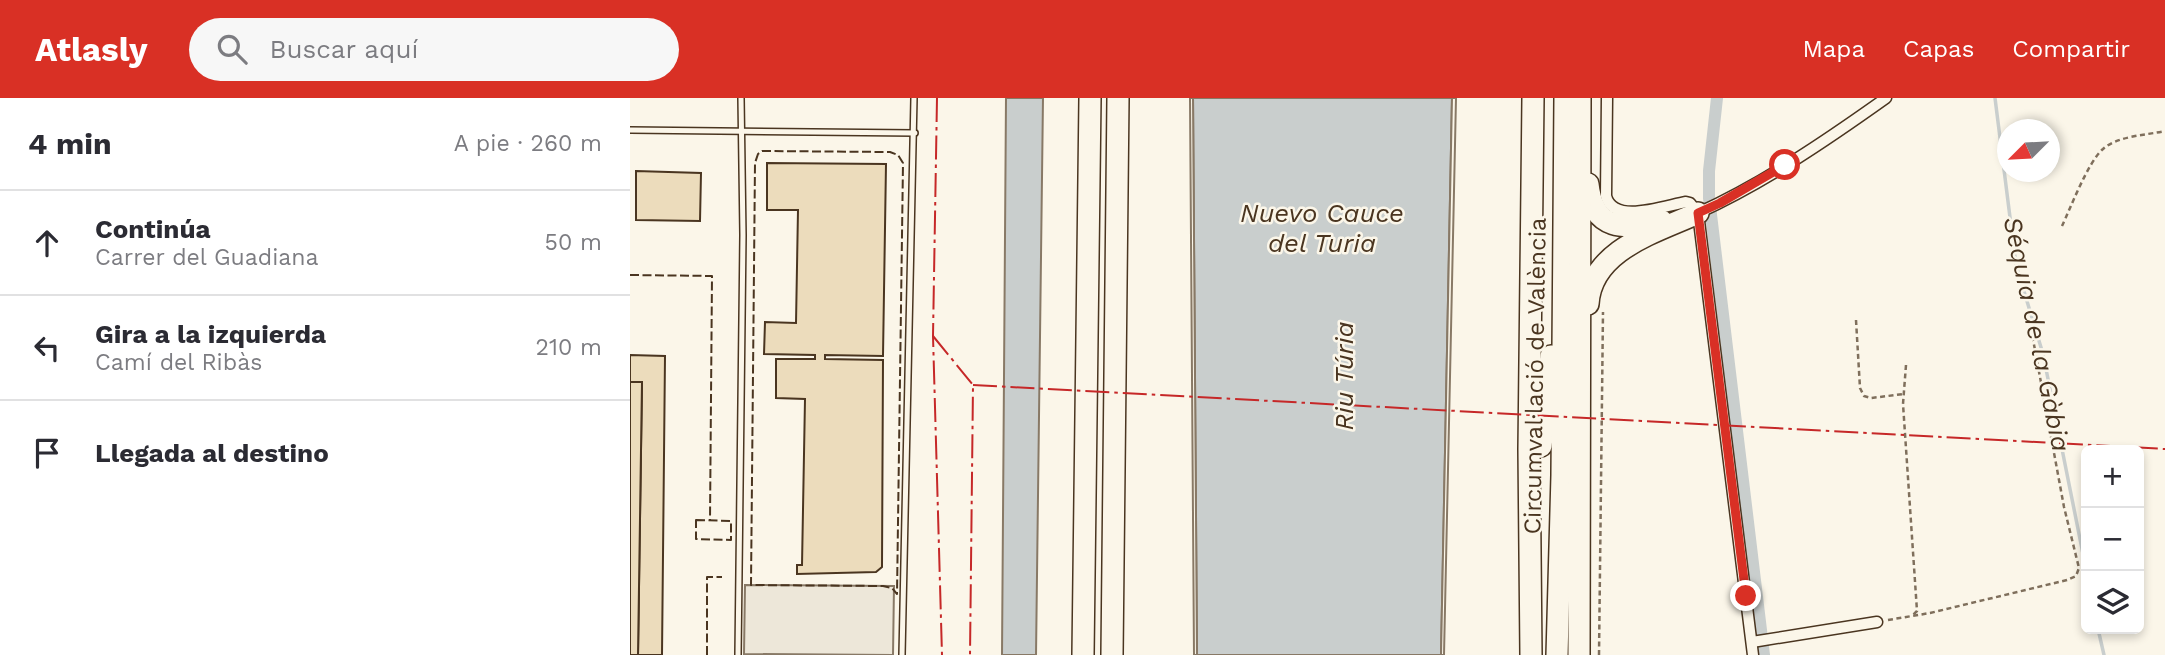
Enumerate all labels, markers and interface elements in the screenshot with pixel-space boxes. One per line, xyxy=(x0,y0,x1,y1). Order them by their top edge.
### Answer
search box xyxy=(189,18,679,81)
text: Atlasly xyxy=(35,30,147,69)
icon: search xyxy=(213,30,251,68)
text: Buscar aquí xyxy=(269,34,418,64)
text: Mapa xyxy=(1802,35,1865,63)
text: Capas xyxy=(1903,35,1974,63)
text: Compartir xyxy=(2012,35,2130,63)
north arrow xyxy=(1997,119,2060,182)
text: 4 min xyxy=(28,126,112,161)
text: A pie · 260 m xyxy=(454,130,602,157)
route start xyxy=(1769,149,1800,180)
water label: Nuevo Cauce del Turia xyxy=(1240,198,1404,258)
text: Continúa xyxy=(95,214,211,244)
water label: Séquia de la Gàbia xyxy=(1997,214,2077,454)
street label: Circumval·lació de València xyxy=(1518,217,1552,535)
icon: ahead xyxy=(28,224,66,262)
text: 50 m xyxy=(545,229,602,256)
text: Carrer del Guadiana xyxy=(95,244,319,271)
text: Gira a la izquierda xyxy=(95,319,326,349)
water label: Riu Túria xyxy=(1329,322,1359,430)
icon: left xyxy=(28,329,66,367)
text: 210 m xyxy=(536,334,602,361)
text: Camí del Ribàs xyxy=(95,349,262,376)
icon: arrive xyxy=(28,434,66,472)
text: Llegada al destino xyxy=(95,438,329,468)
map controls xyxy=(2081,445,2144,634)
button: + xyxy=(2081,445,2144,508)
button: − xyxy=(2081,508,2144,571)
button: layers xyxy=(2081,571,2144,634)
route end xyxy=(1730,580,1761,611)

